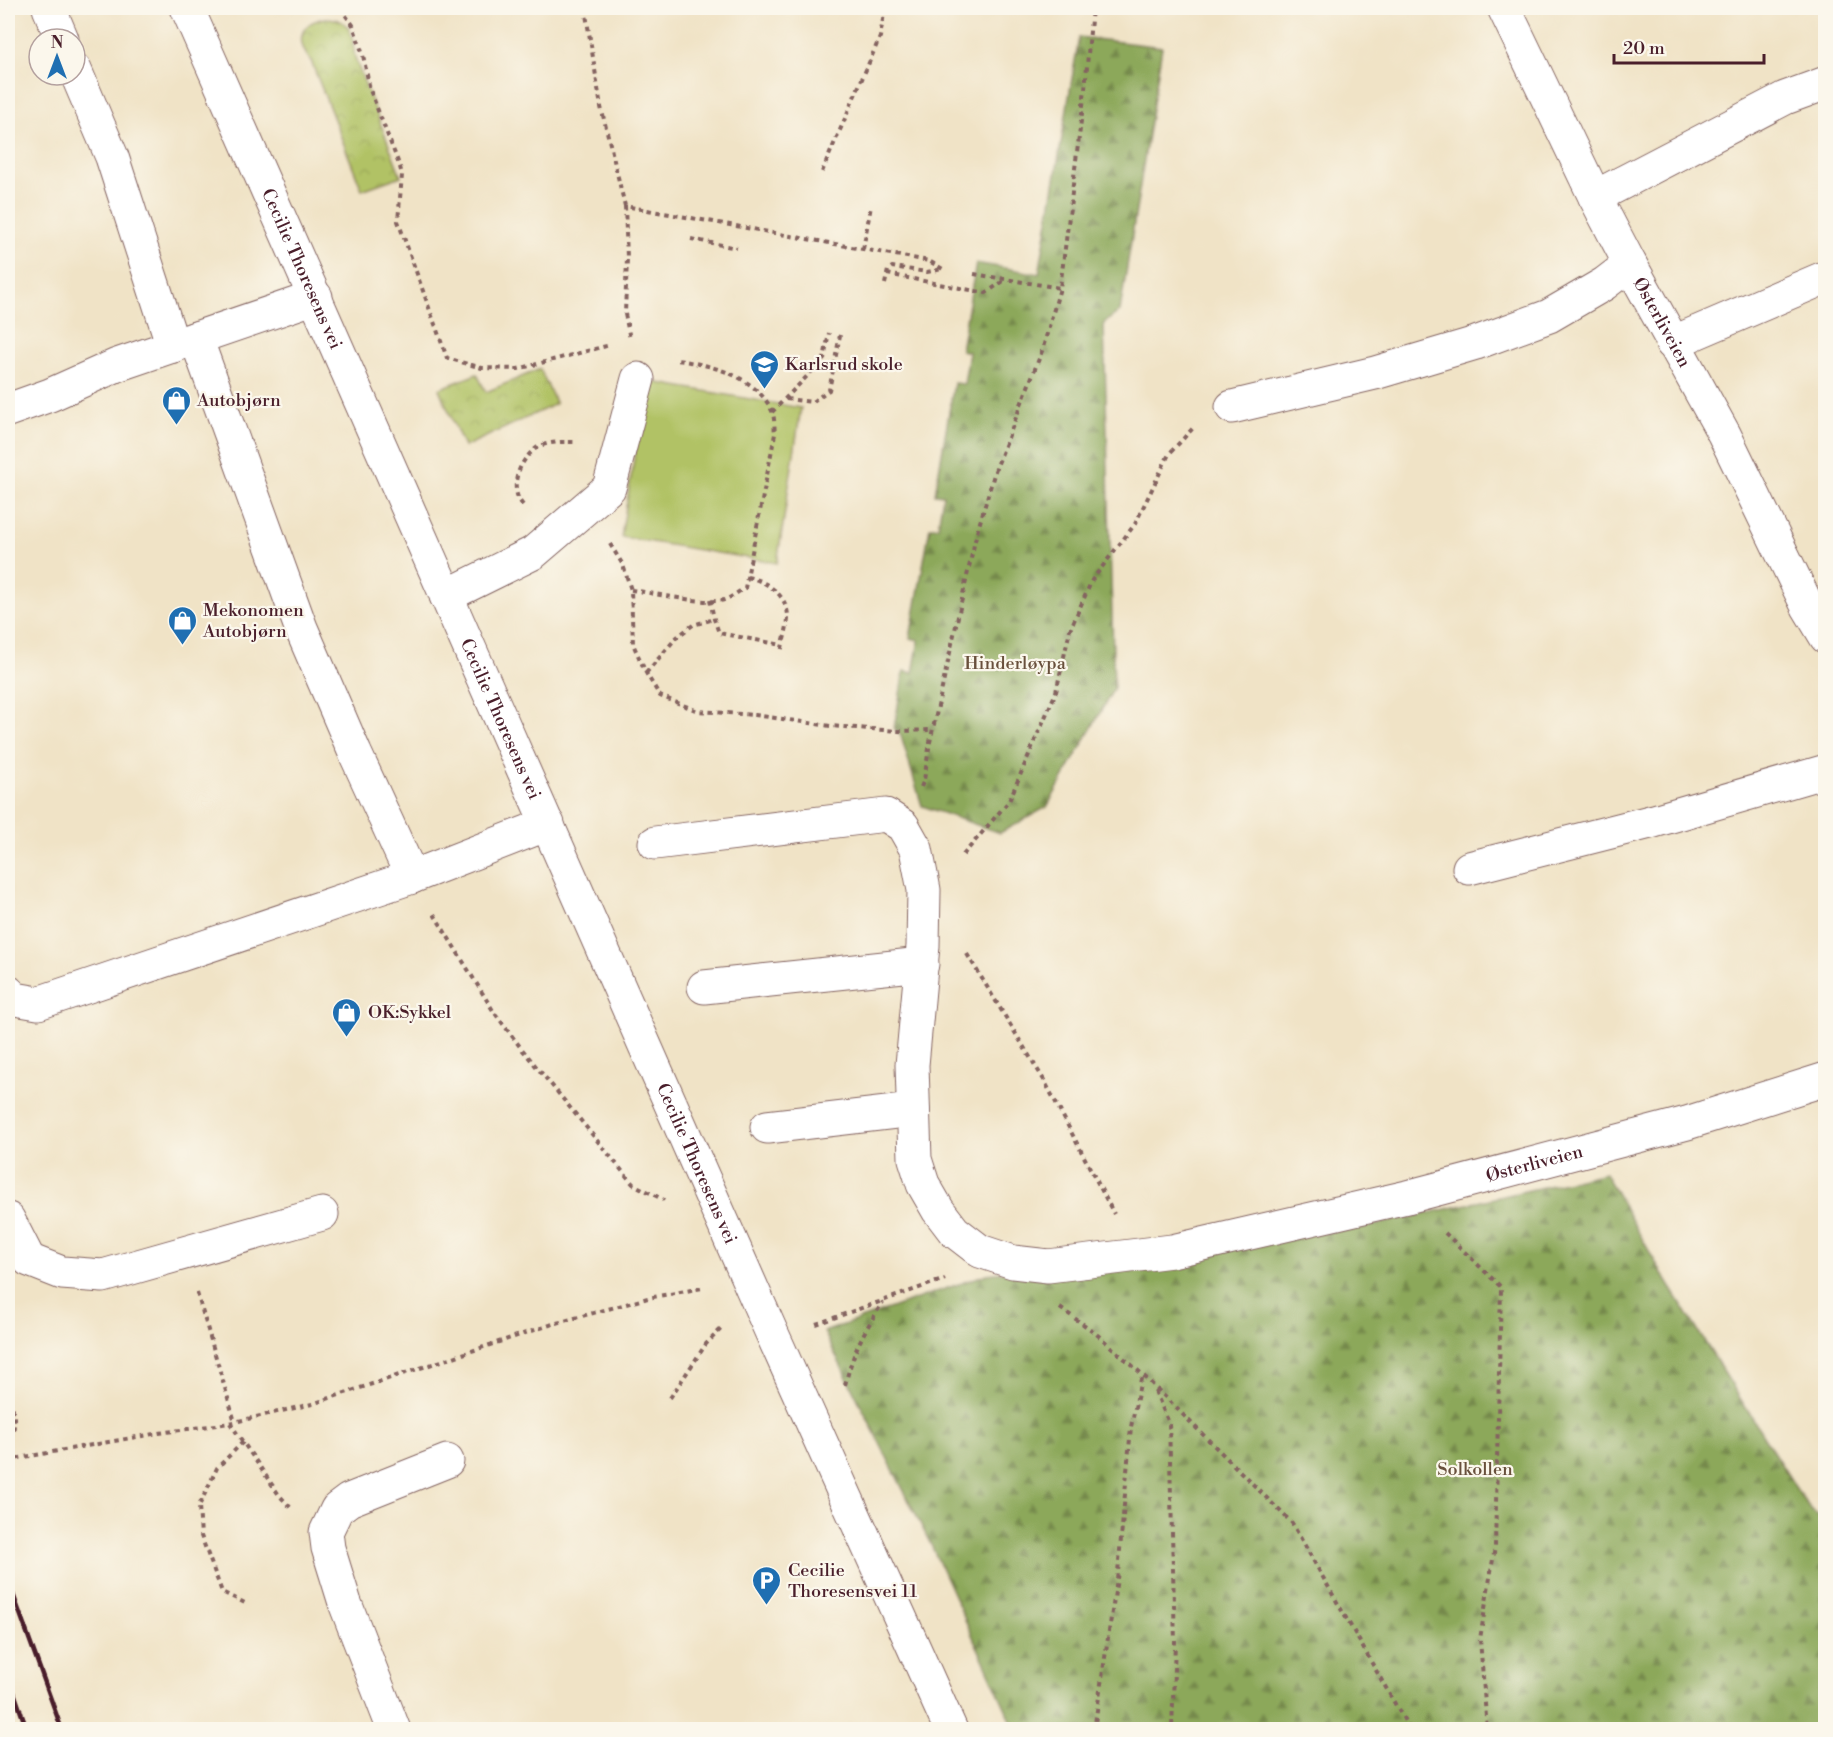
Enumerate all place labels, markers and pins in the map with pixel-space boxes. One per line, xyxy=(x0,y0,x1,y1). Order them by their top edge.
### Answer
school or university icon: Karlsrud skole xyxy=(748,348,780,390)
place label: Karlsrud skole xyxy=(785,353,903,376)
shop icon: Autobjørn xyxy=(160,384,192,426)
place label: Autobjørn xyxy=(196,389,281,412)
place label: Mekonomen Autobjørn xyxy=(202,599,304,643)
shop icon: Mekonomen Autobjørn xyxy=(166,604,198,646)
shop icon: OK:Sykkel xyxy=(331,996,363,1038)
place label: OK:Sykkel xyxy=(368,1001,452,1024)
place label: Cecilie Thoresensvei 11 xyxy=(788,1559,918,1603)
parking icon: Cecilie Thoresensvei 11 xyxy=(751,1564,783,1606)

